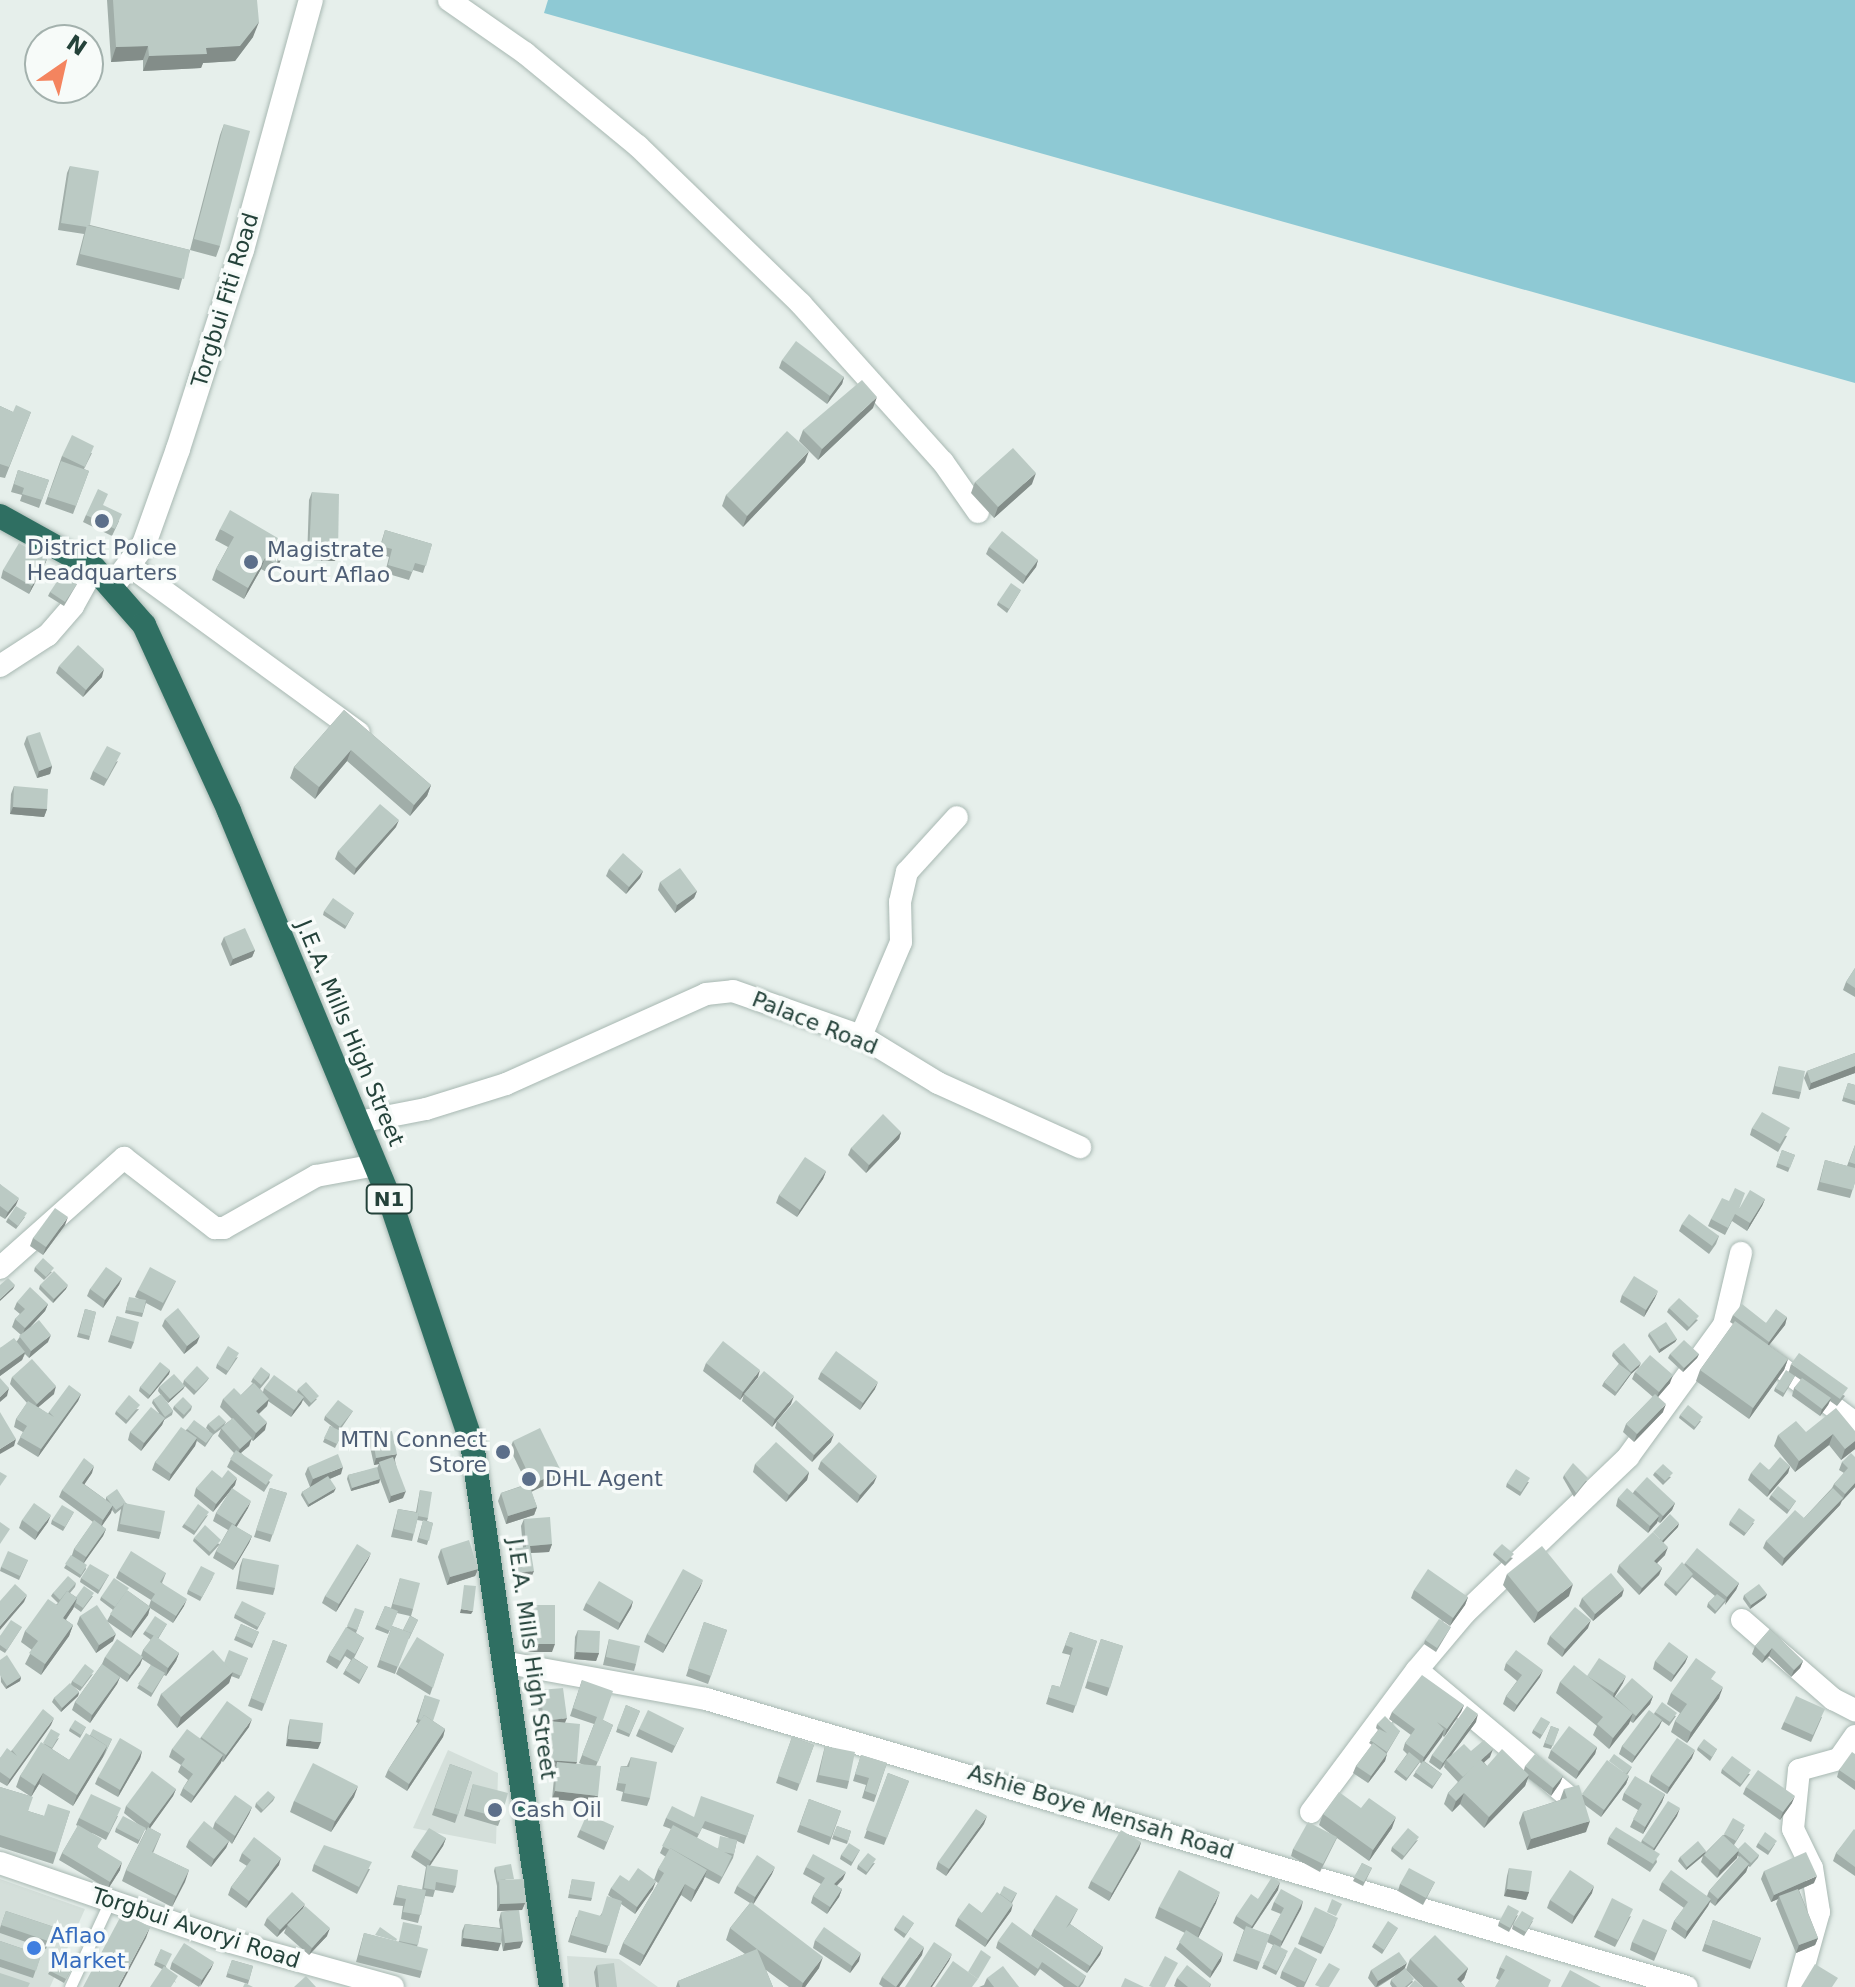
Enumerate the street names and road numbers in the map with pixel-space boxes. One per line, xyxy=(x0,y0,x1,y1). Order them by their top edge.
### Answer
street label: Torgbui Fiti Road xyxy=(186,210,264,390)
street label: J.E.A. Mills High Street xyxy=(290,916,410,1150)
street label: Palace Road xyxy=(748,986,882,1060)
road number: N1 xyxy=(365,1183,413,1215)
street label: J.E.A. Mills High Street xyxy=(502,1537,562,1781)
street label: Ashie Boye Mensah Road xyxy=(965,1759,1237,1865)
street label: Torgbui Avoryi Road xyxy=(89,1882,303,1974)

